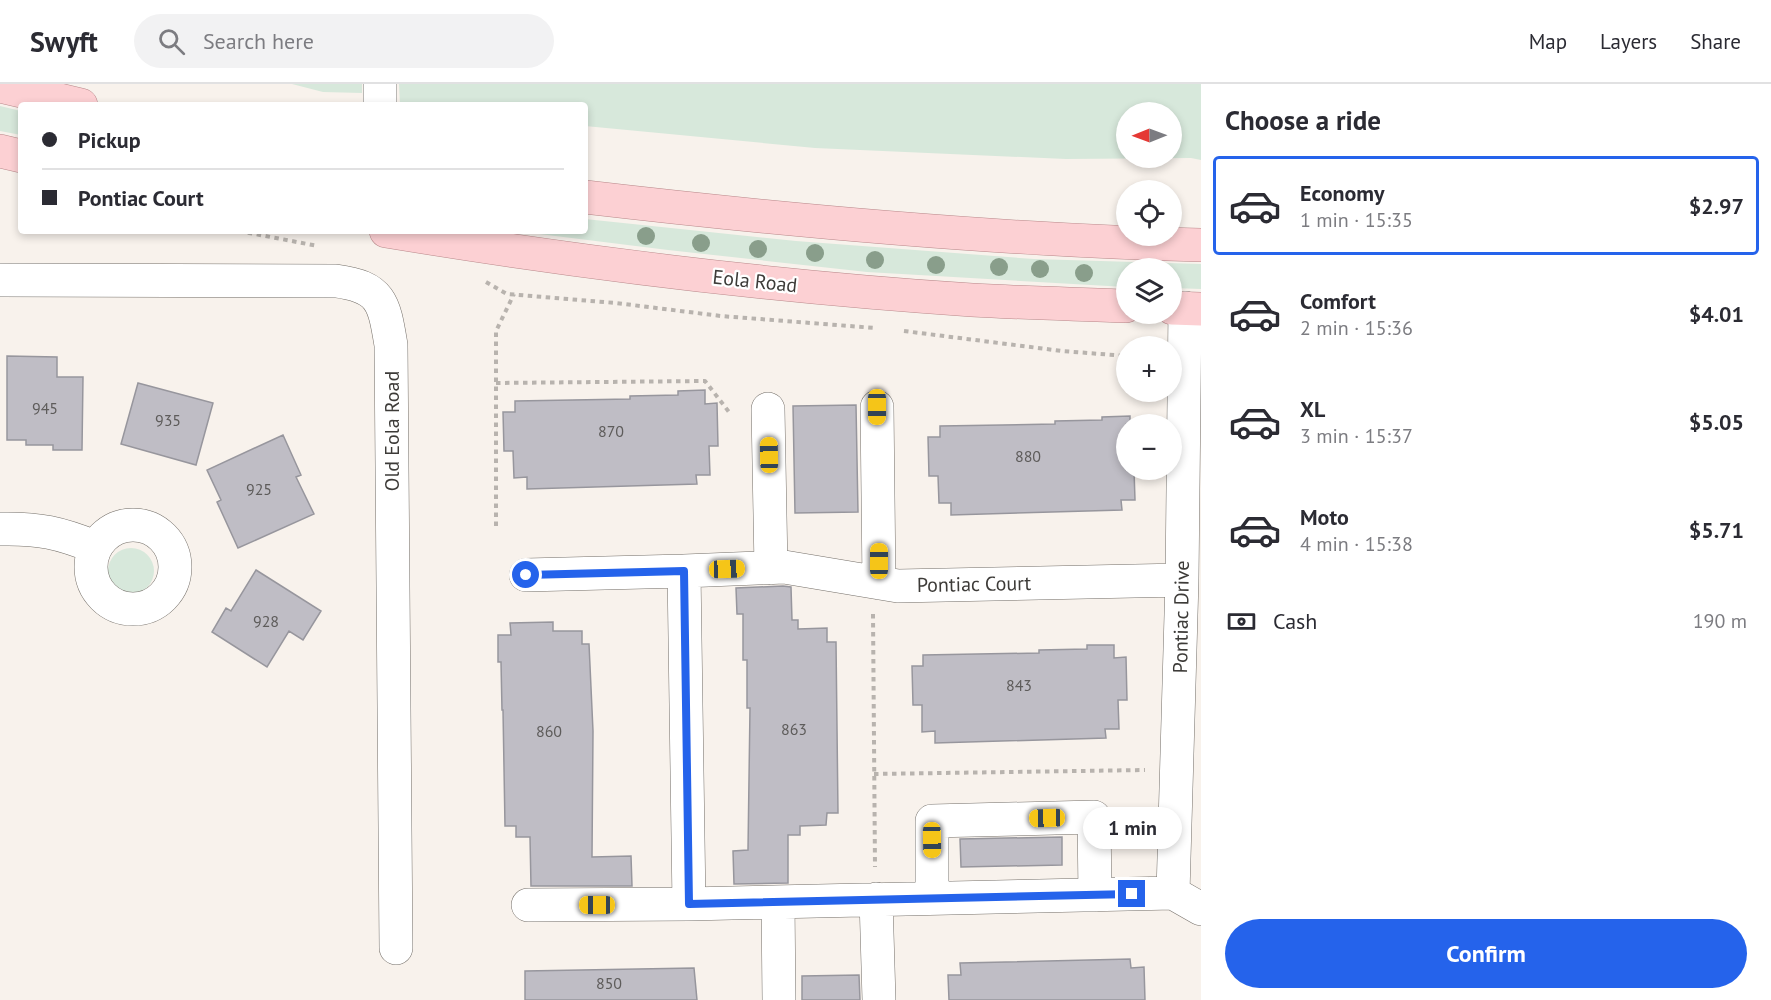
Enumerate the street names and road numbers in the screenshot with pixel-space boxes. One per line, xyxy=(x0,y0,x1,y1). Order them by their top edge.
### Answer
street label: Eola Road xyxy=(711,264,799,298)
street label: Old Eola Road xyxy=(379,371,405,491)
street label: Pontiac Drive xyxy=(1167,560,1195,674)
street label: Pontiac Court xyxy=(917,570,1032,598)

